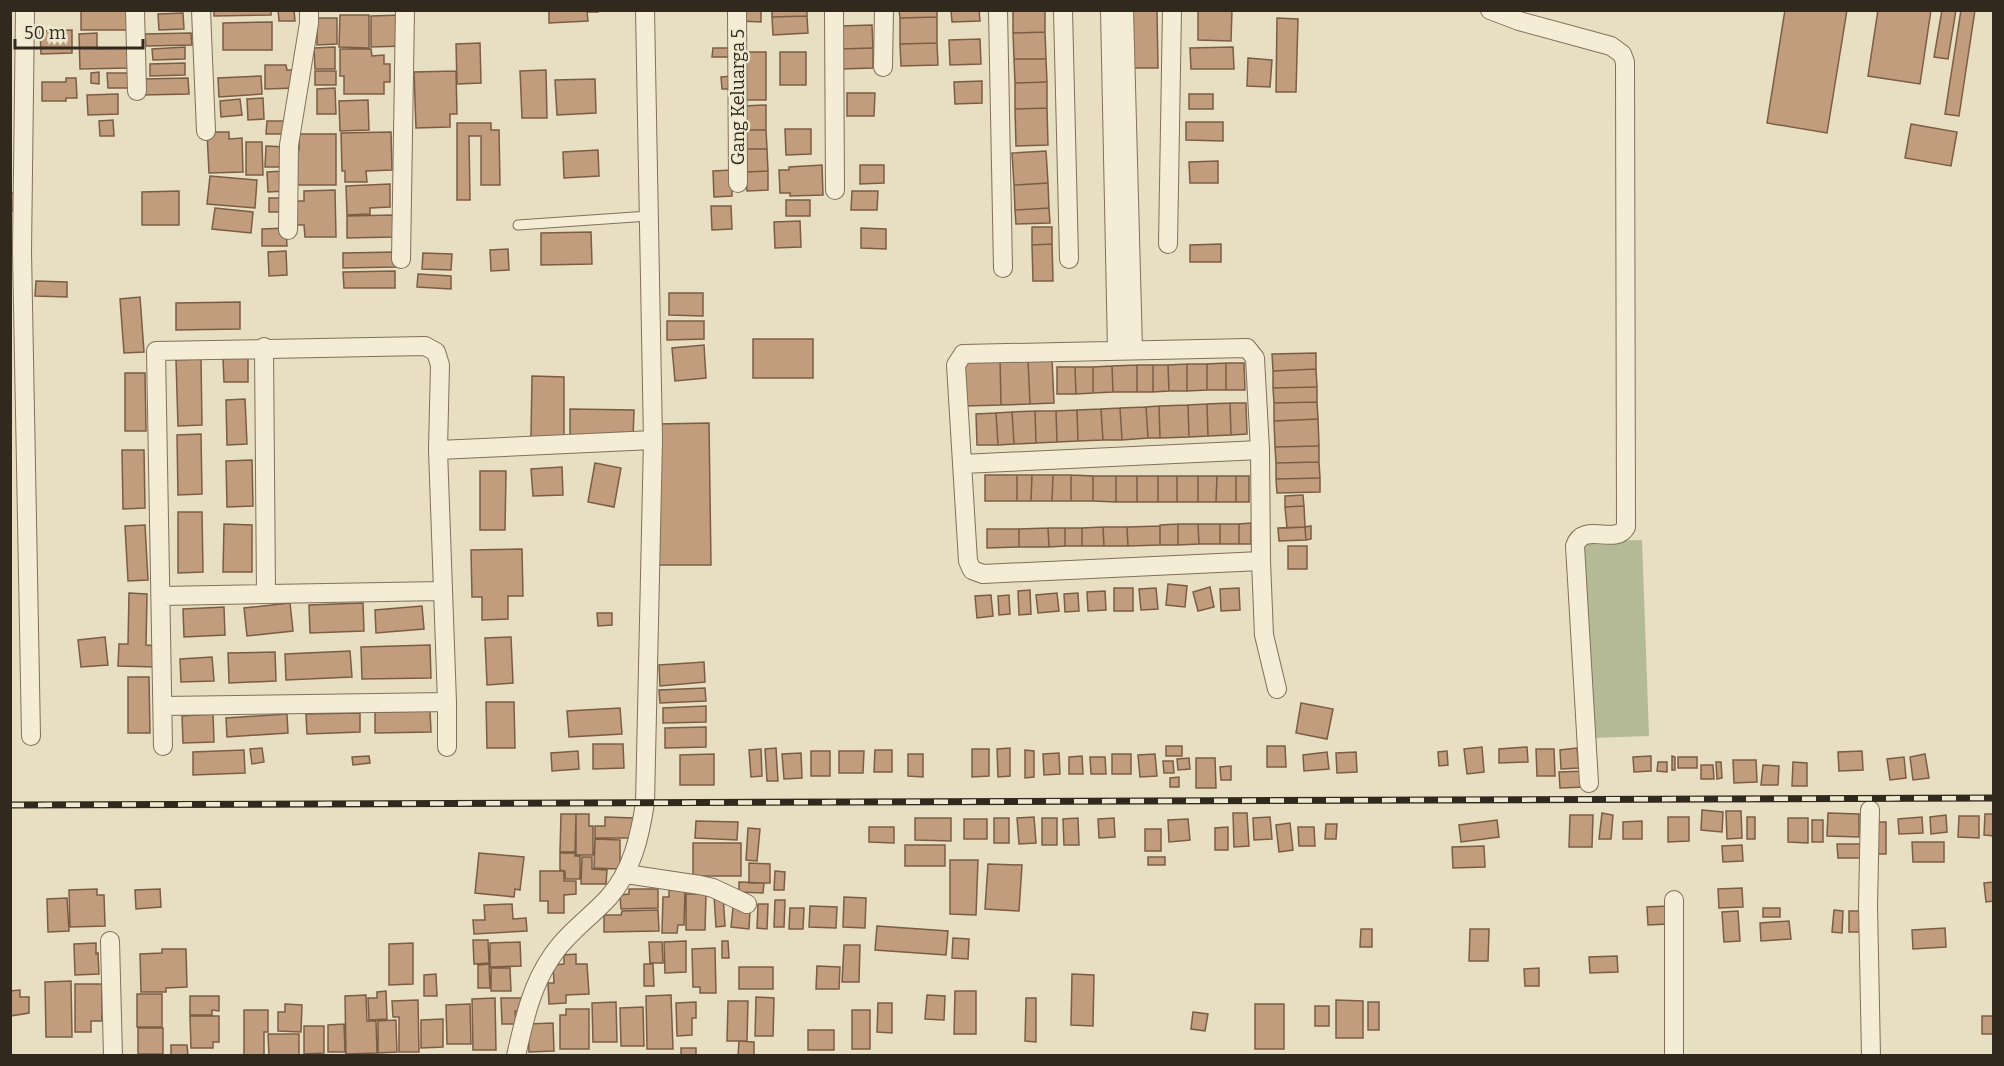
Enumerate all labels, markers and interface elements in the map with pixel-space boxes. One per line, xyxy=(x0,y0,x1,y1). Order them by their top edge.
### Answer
scale bar xyxy=(15,12,142,50)
text: 50 m xyxy=(24,22,66,44)
street label: Gang Keluarga 5 xyxy=(727,29,749,165)

